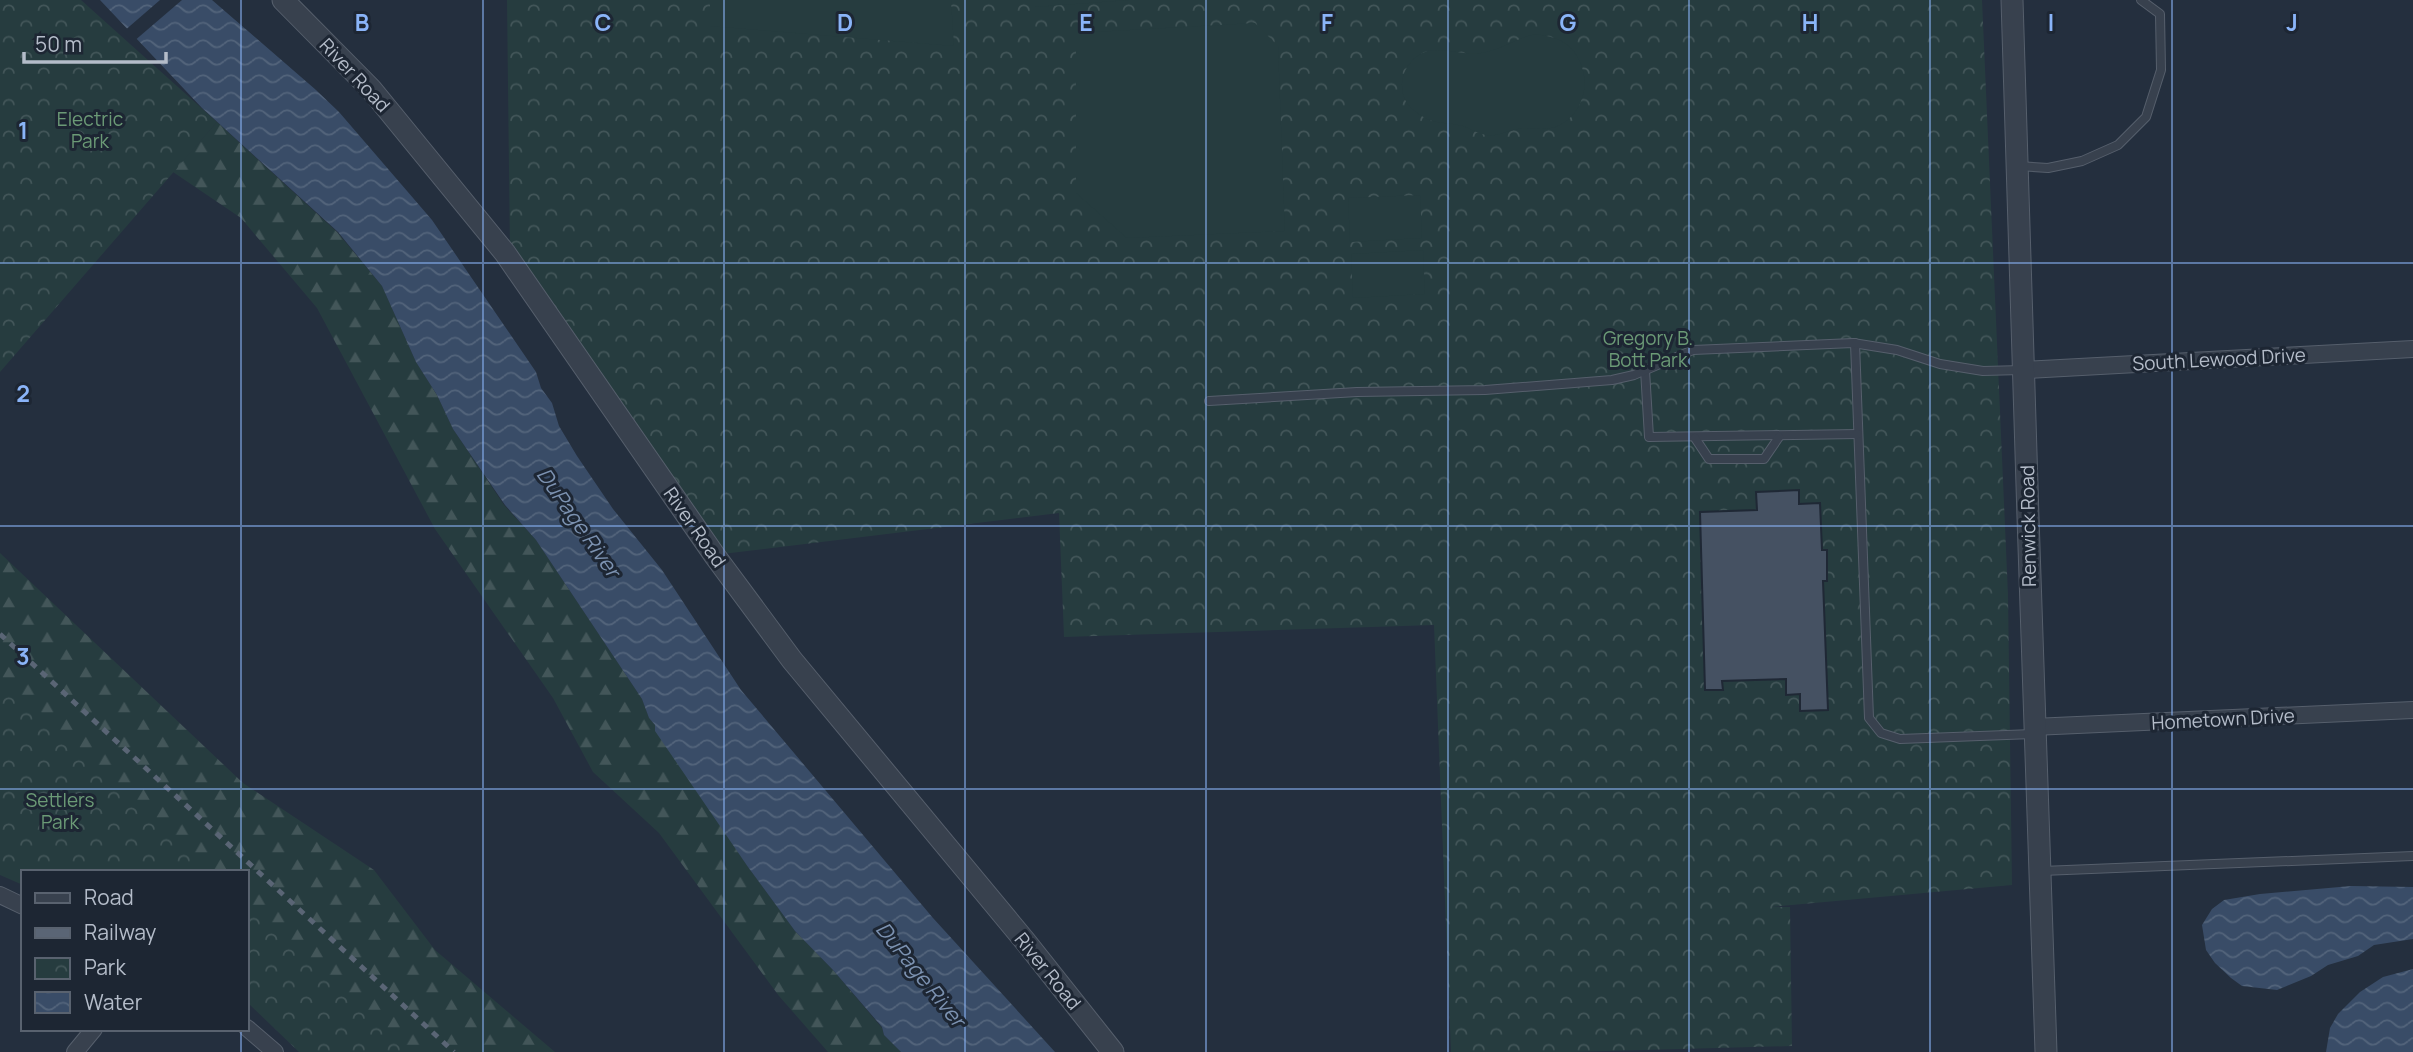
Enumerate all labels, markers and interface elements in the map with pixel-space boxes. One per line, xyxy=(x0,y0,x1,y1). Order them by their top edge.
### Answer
text: B xyxy=(355,6,369,38)
text: C xyxy=(595,6,612,38)
text: D xyxy=(837,6,853,38)
text: E xyxy=(1079,6,1093,38)
text: F xyxy=(1321,6,1333,38)
text: G xyxy=(1560,6,1577,38)
text: H xyxy=(1802,6,1818,38)
text: I xyxy=(2048,6,2054,38)
text: J xyxy=(2286,6,2298,38)
scale bar xyxy=(24,21,166,65)
text: 50 m xyxy=(35,30,82,58)
street label: River Road xyxy=(314,32,396,118)
park label: Electric Park xyxy=(57,106,123,154)
text: 1 xyxy=(18,114,28,146)
park label: Gregory B. Bott Park xyxy=(1603,325,1693,373)
street label: South Lewood Drive xyxy=(2132,341,2306,377)
text: 2 xyxy=(16,377,30,409)
water label: DuPage River xyxy=(531,462,628,584)
street label: Renwick Road xyxy=(2014,465,2042,587)
street label: River Road xyxy=(658,482,732,572)
text: 3 xyxy=(16,640,30,672)
street label: Hometown Drive xyxy=(2151,702,2295,736)
park label: Settlers Park xyxy=(26,787,94,835)
legend xyxy=(21,870,248,1031)
text: Road xyxy=(84,883,134,911)
water label: DuPage River xyxy=(870,916,974,1034)
text: Railway xyxy=(84,918,156,946)
street label: River Road xyxy=(1009,927,1087,1015)
text: Park xyxy=(84,953,126,981)
text: Water xyxy=(84,988,143,1016)

